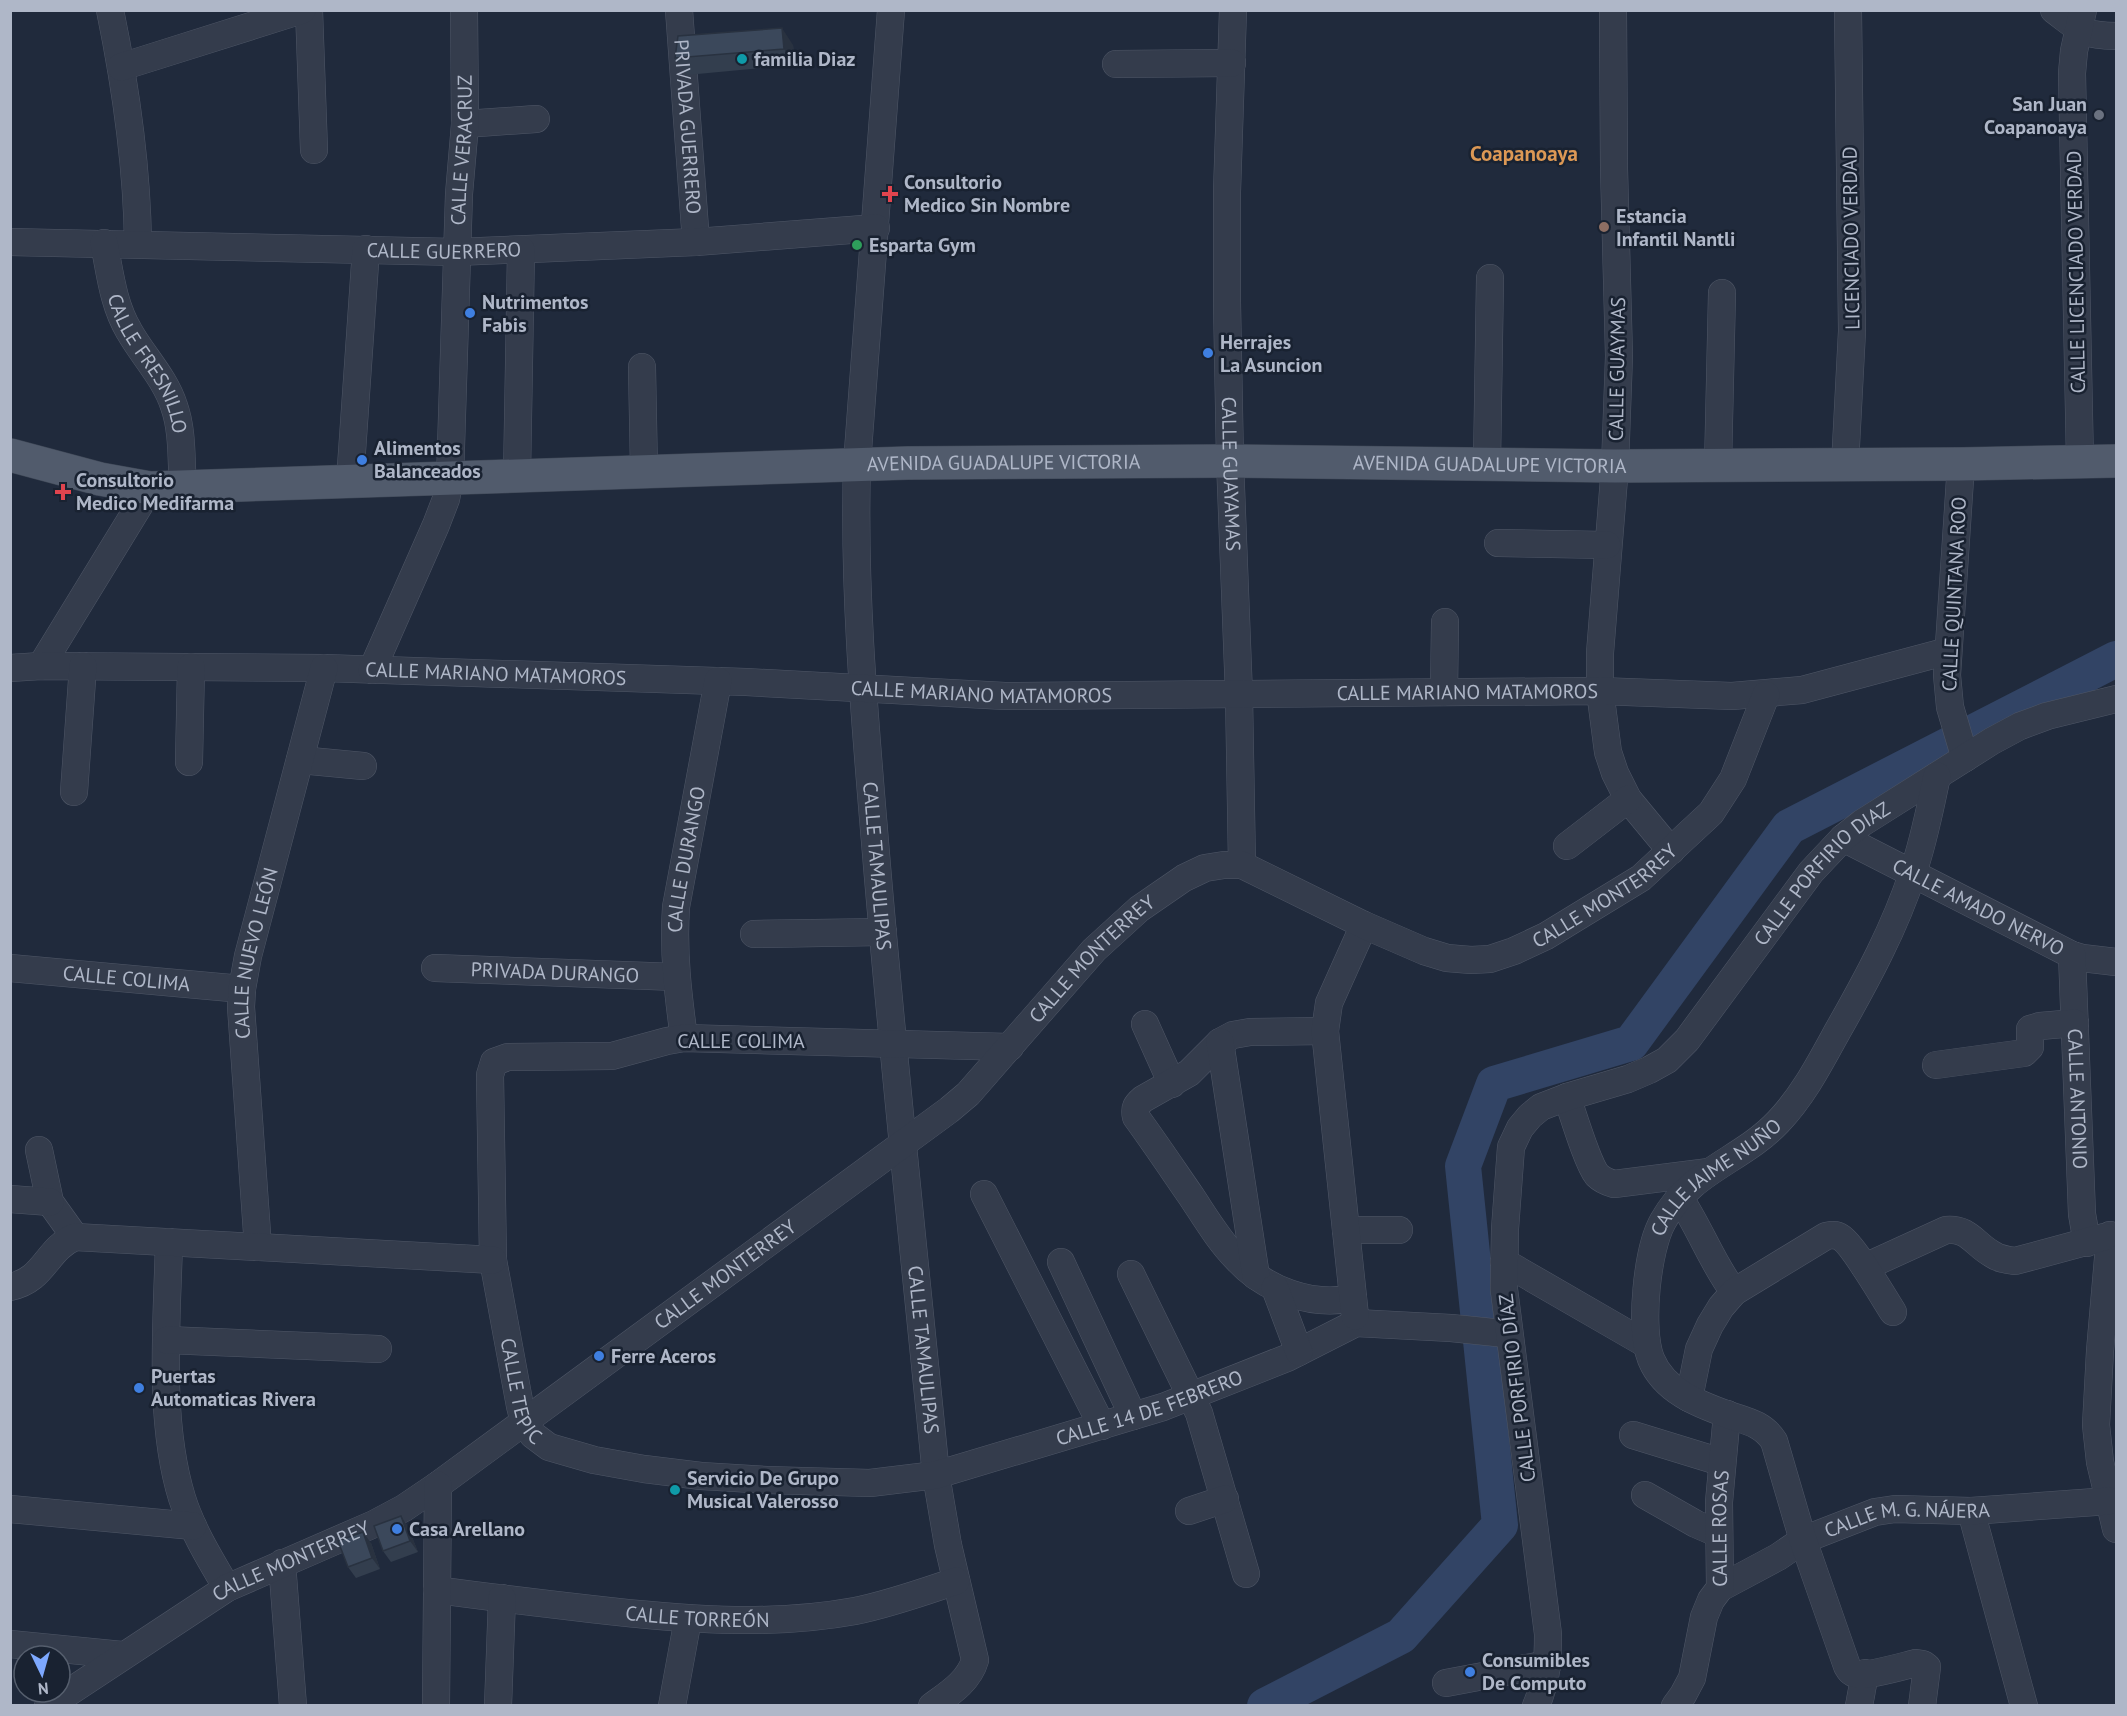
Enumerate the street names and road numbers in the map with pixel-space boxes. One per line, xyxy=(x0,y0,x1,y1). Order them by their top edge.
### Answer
street label: PRIVADA GUERRERO xyxy=(668,38,707,215)
street label: CALLE VERACRUZ xyxy=(445,75,478,226)
street label: LICENCIADO VERDAD xyxy=(1836,146,1866,330)
street label: CALLE LICENCIADO VERDAD xyxy=(2061,150,2091,394)
street label: CALLE GUERRERO xyxy=(366,236,522,265)
street label: CALLE FRESNILLO xyxy=(102,291,193,435)
street label: CALLE GUAYMAS xyxy=(1603,297,1631,441)
street label: CALLE GUAYAMAS xyxy=(1216,396,1246,552)
street label: AVENIDA GUADALUPE VICTORIA xyxy=(866,449,1141,477)
street label: AVENIDA GUADALUPE VICTORIA xyxy=(1353,450,1627,479)
street label: CALLE QUINTANA ROO xyxy=(1936,496,1972,692)
street label: CALLE MARIANO MATAMOROS xyxy=(365,656,627,691)
street label: CALLE MARIANO MATAMOROS xyxy=(850,675,1112,709)
street label: CALLE MARIANO MATAMOROS xyxy=(1337,678,1598,706)
street label: CALLE TAMAULIPAS xyxy=(857,781,897,951)
street label: CALLE DURANGO xyxy=(662,784,711,933)
street label: CALLE PORFIRIO DIAZ xyxy=(1748,796,1895,951)
street label: CALLE MONTERREY xyxy=(1528,837,1683,954)
street label: CALLE AMADO NERVO xyxy=(1888,852,2069,962)
street label: CALLE NUEVO LEÓN xyxy=(228,865,284,1040)
street label: CALLE MONTERREY xyxy=(1023,889,1160,1028)
street label: PRIVADA DURANGO xyxy=(470,956,640,989)
street label: CALLE COLIMA xyxy=(62,960,192,997)
street label: CALLE COLIMA xyxy=(677,1028,805,1054)
street label: CALLE ANTONIO xyxy=(2062,1028,2093,1170)
street label: CALLE JAIME NUÑO xyxy=(1645,1113,1787,1240)
street label: CALLE MONTERREY xyxy=(649,1213,802,1335)
street label: CALLE TAMAULIPAS xyxy=(902,1264,945,1435)
street label: CALLE PORFIRIO DÍAZ xyxy=(1493,1292,1541,1484)
street label: CALLE TEPIC xyxy=(495,1336,547,1450)
street label: CALLE 14 DE FEBRERO xyxy=(1053,1364,1246,1451)
street label: CALLE ROSAS xyxy=(1706,1469,1735,1587)
street label: CALLE M. G. NÁJERA xyxy=(1820,1496,1991,1543)
street label: CALLE MONTERREY xyxy=(207,1514,375,1607)
street label: CALLE TORREÓN xyxy=(624,1600,770,1633)

